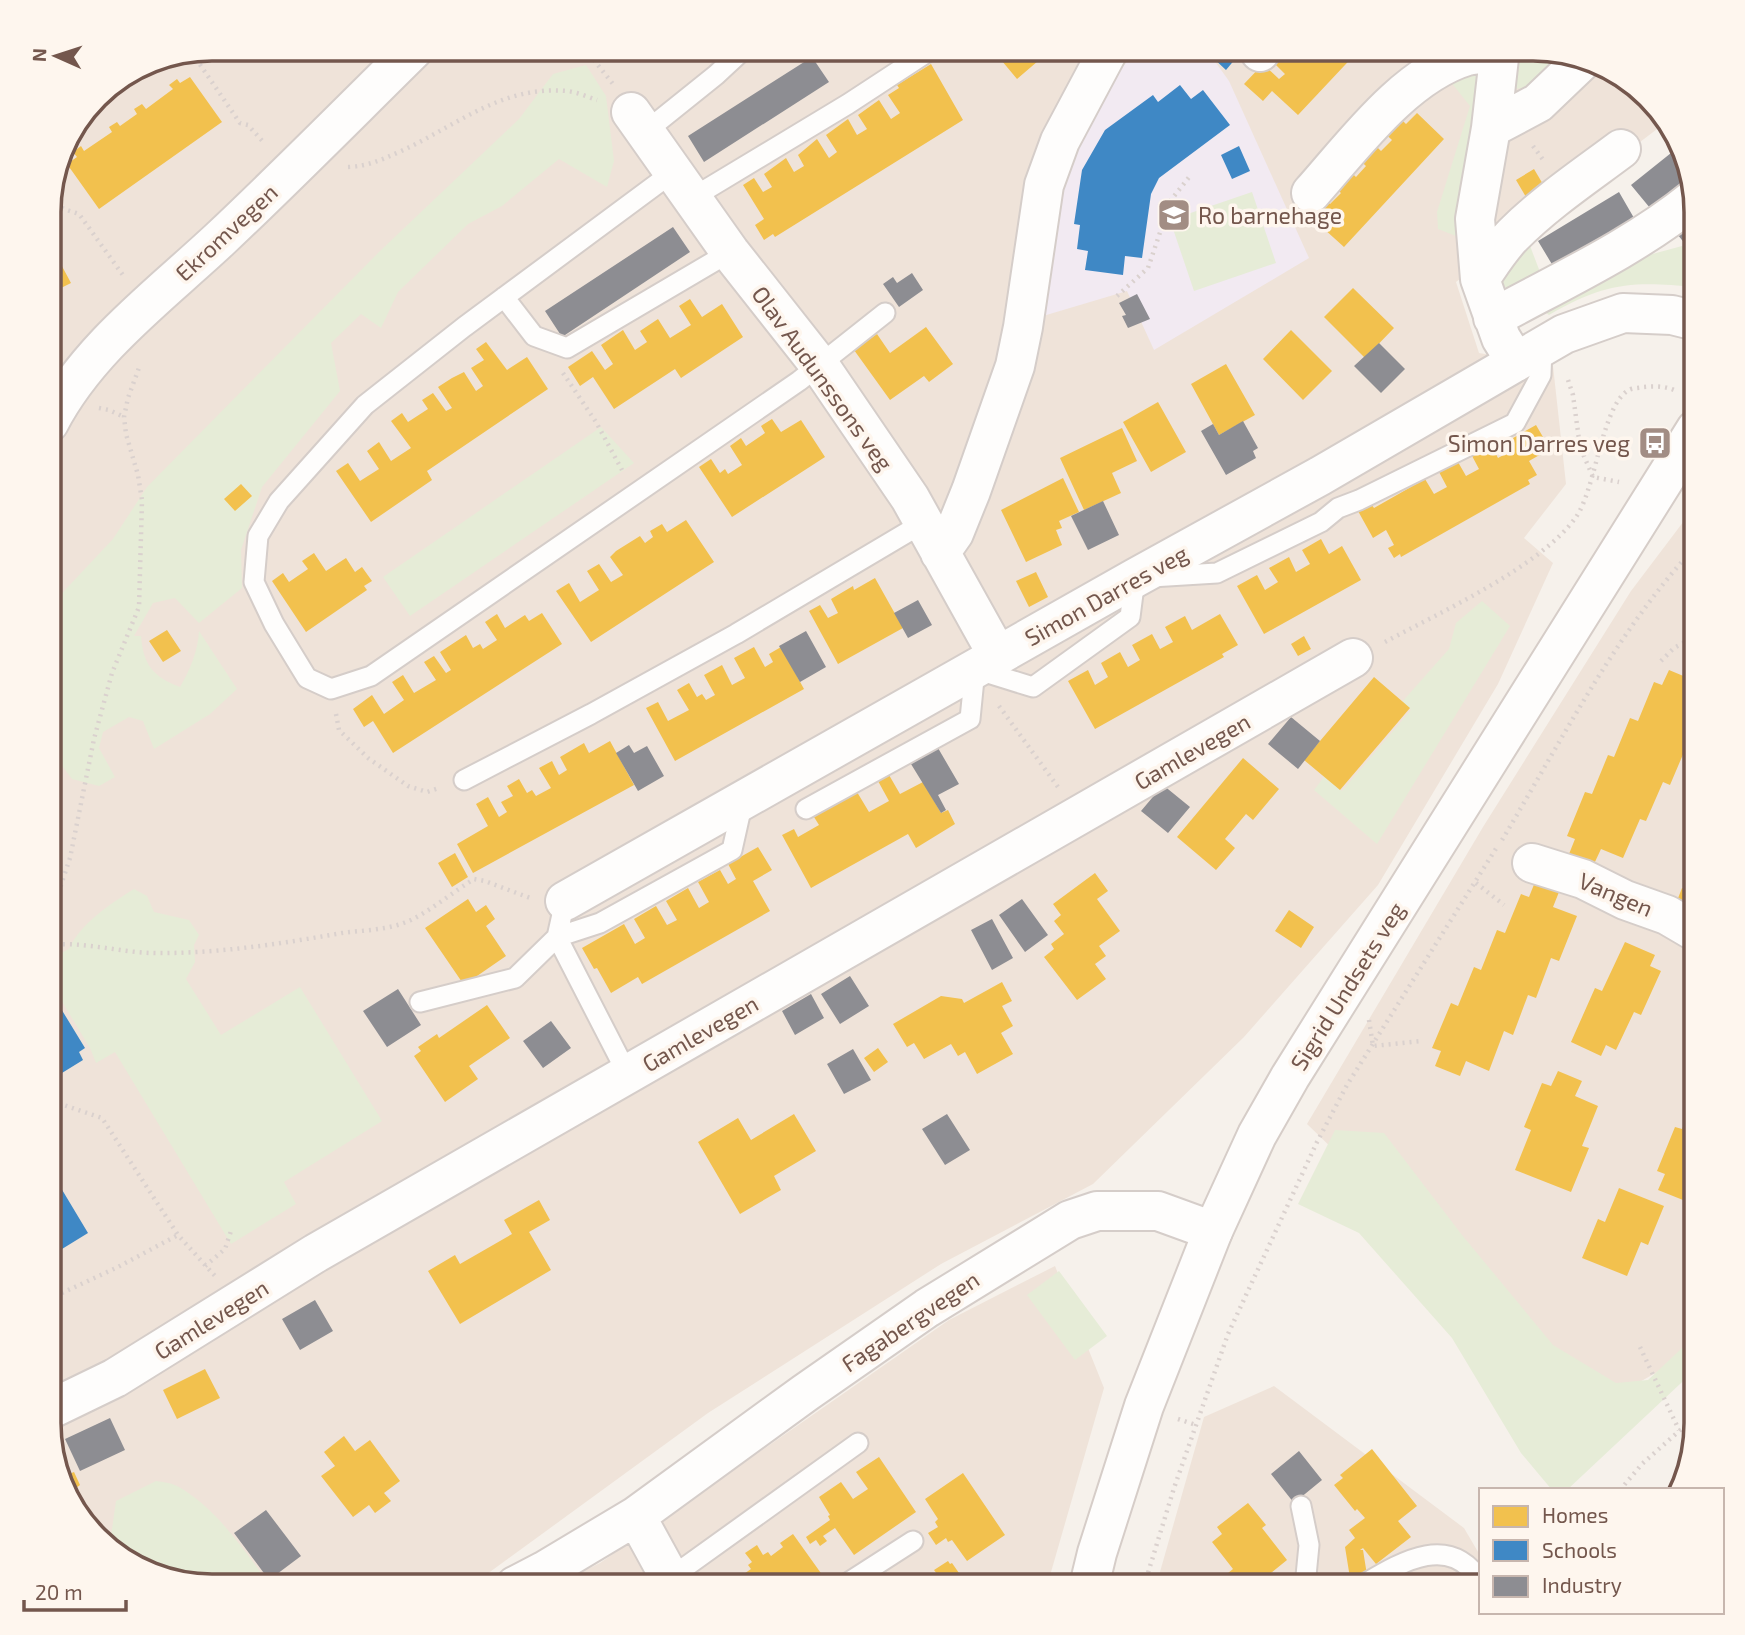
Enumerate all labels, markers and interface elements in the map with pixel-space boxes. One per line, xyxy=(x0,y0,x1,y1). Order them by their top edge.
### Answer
north arrow xyxy=(21,21,91,91)
text: N xyxy=(27,48,50,63)
street label: Ekromvegen xyxy=(169,178,283,286)
school or university icon: Ro barnehage xyxy=(1155,196,1193,234)
place label: Ro barnehage xyxy=(1198,201,1342,229)
street label: Olav Audunssons veg xyxy=(747,280,900,476)
bus stop icon: Simon Darres veg xyxy=(1636,424,1674,462)
place label: Simon Darres veg xyxy=(1448,429,1630,457)
street label: Simon Darres veg xyxy=(1020,538,1193,651)
street label: Gamlevegen xyxy=(1129,707,1255,795)
street label: Vangen xyxy=(1575,866,1657,922)
street label: Sigrid Undsets veg xyxy=(1284,897,1410,1075)
street label: Gamlevegen xyxy=(637,989,763,1077)
street label: Fagabergvegen xyxy=(836,1265,984,1377)
street label: Gamlevegen xyxy=(149,1273,273,1365)
legend xyxy=(1479,1488,1724,1614)
text: Homes xyxy=(1542,1502,1608,1527)
text: Schools xyxy=(1542,1537,1617,1562)
scale bar xyxy=(24,1568,126,1612)
text: Industry xyxy=(1542,1572,1622,1597)
text: 20 m xyxy=(35,1579,83,1604)

